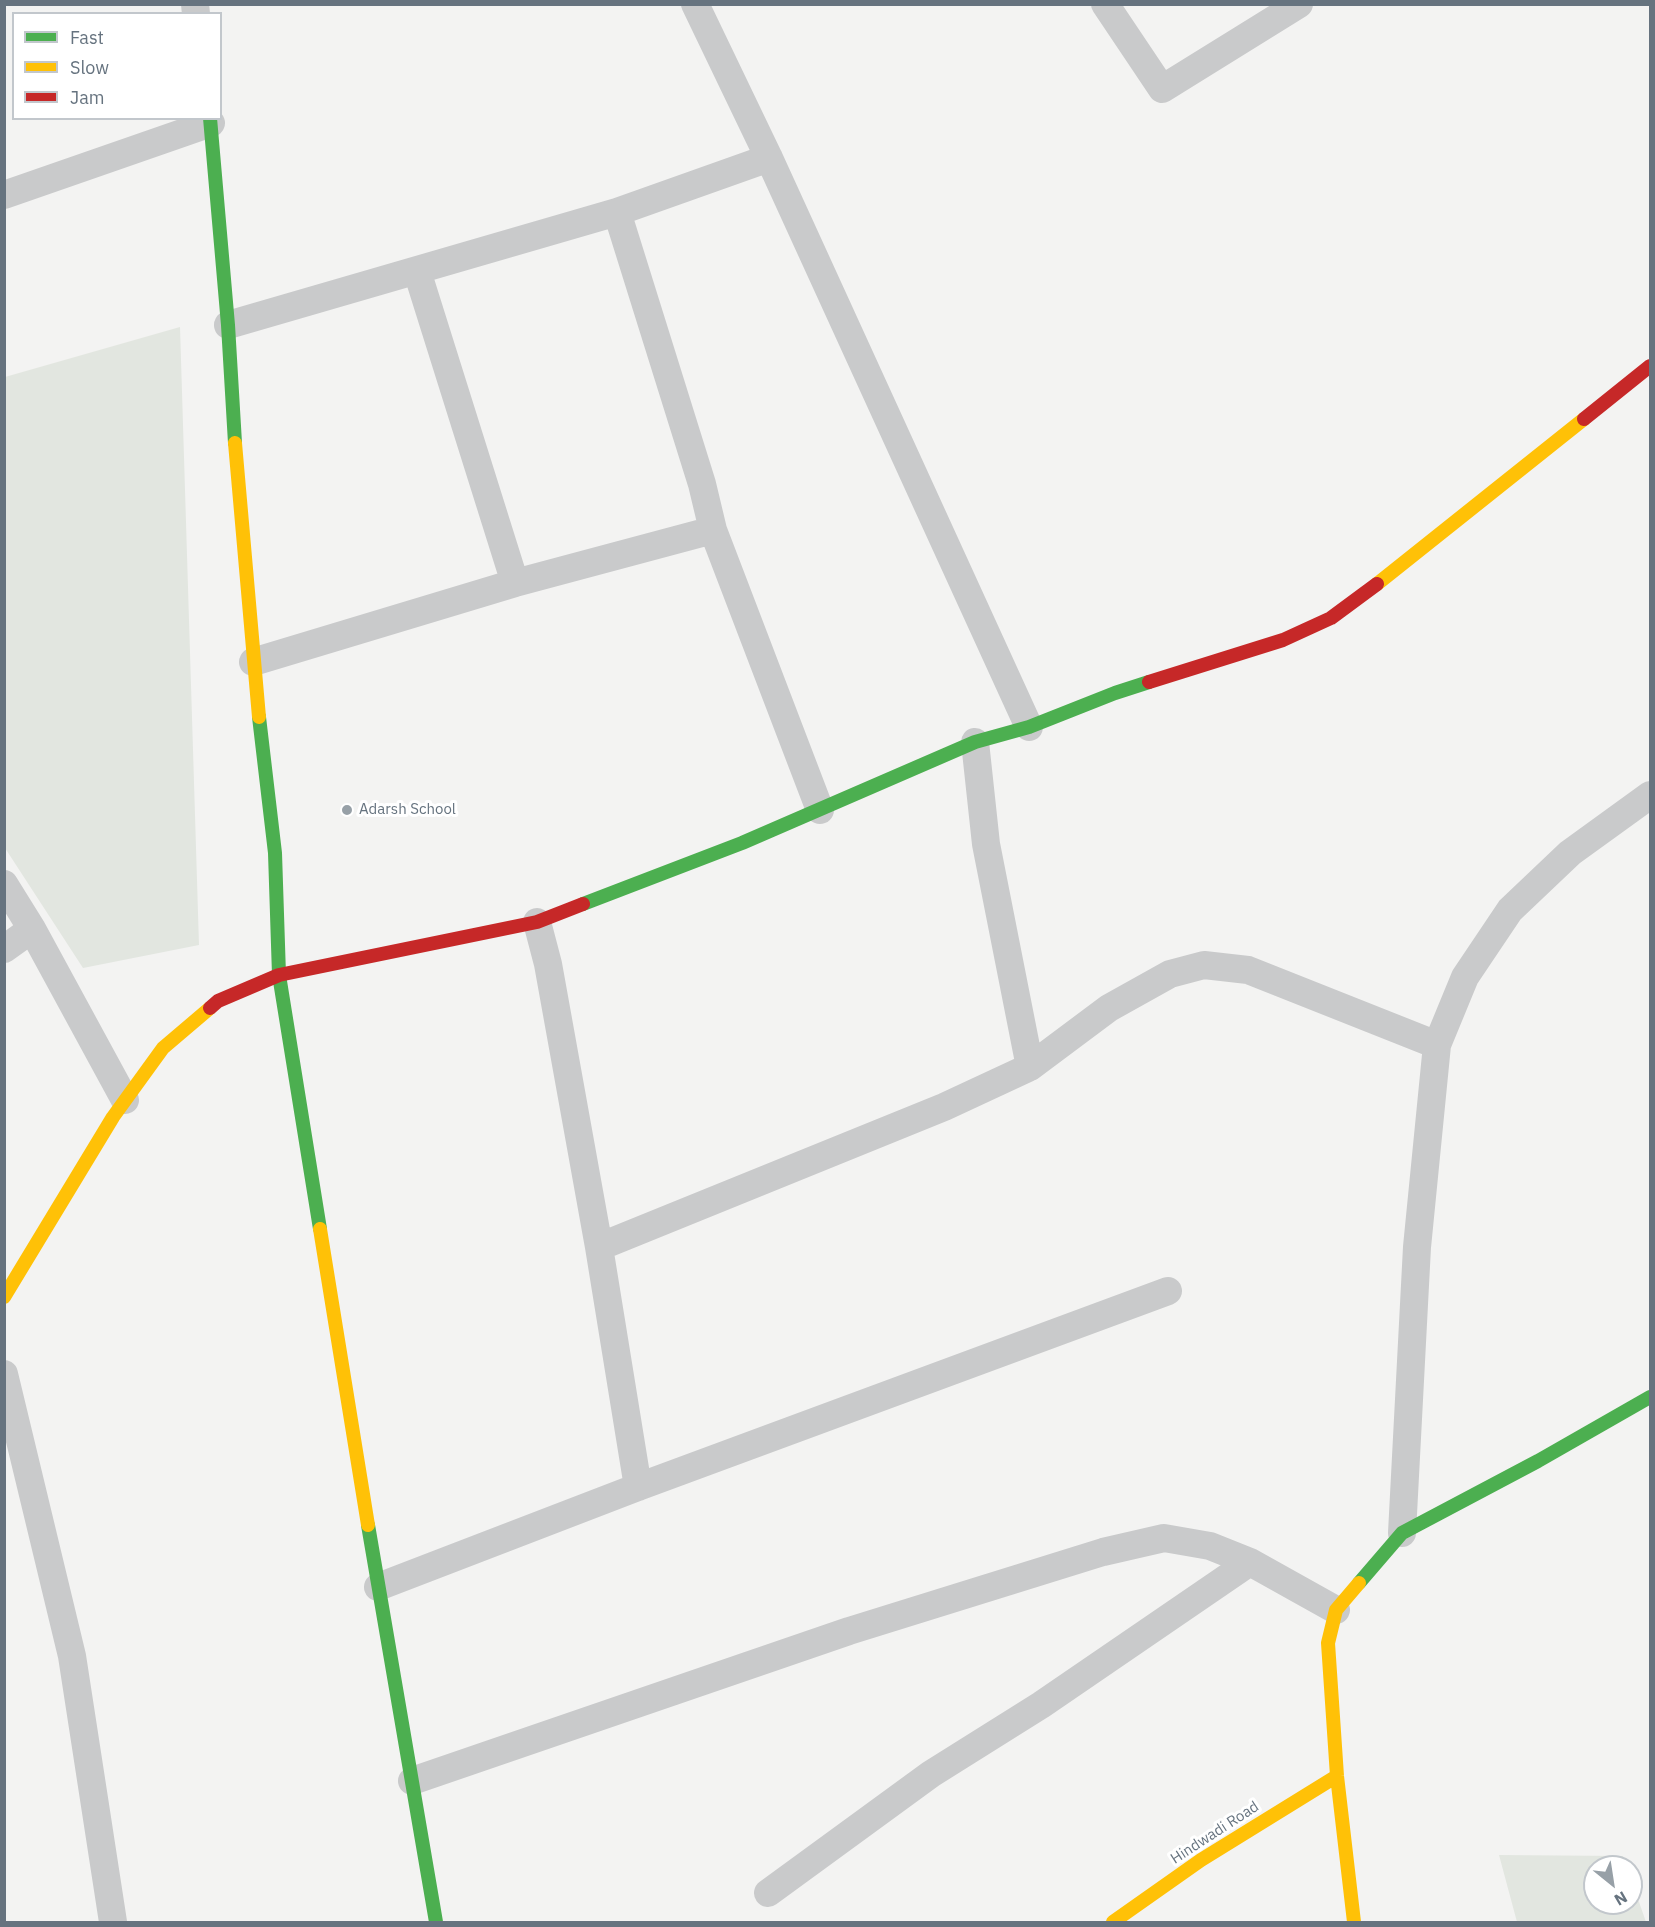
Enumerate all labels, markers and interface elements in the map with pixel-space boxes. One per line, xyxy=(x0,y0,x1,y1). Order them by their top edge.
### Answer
legend xyxy=(12,12,222,120)
text: Fast xyxy=(70,26,104,49)
text: Slow xyxy=(70,56,109,79)
text: Jam xyxy=(70,86,105,109)
place label: Adarsh School xyxy=(359,801,456,819)
marker: Adarsh School xyxy=(340,803,354,817)
street label: Hindwadi Road xyxy=(1168,1798,1262,1868)
north arrow xyxy=(1583,1855,1643,1915)
text: N xyxy=(1611,1887,1631,1910)

